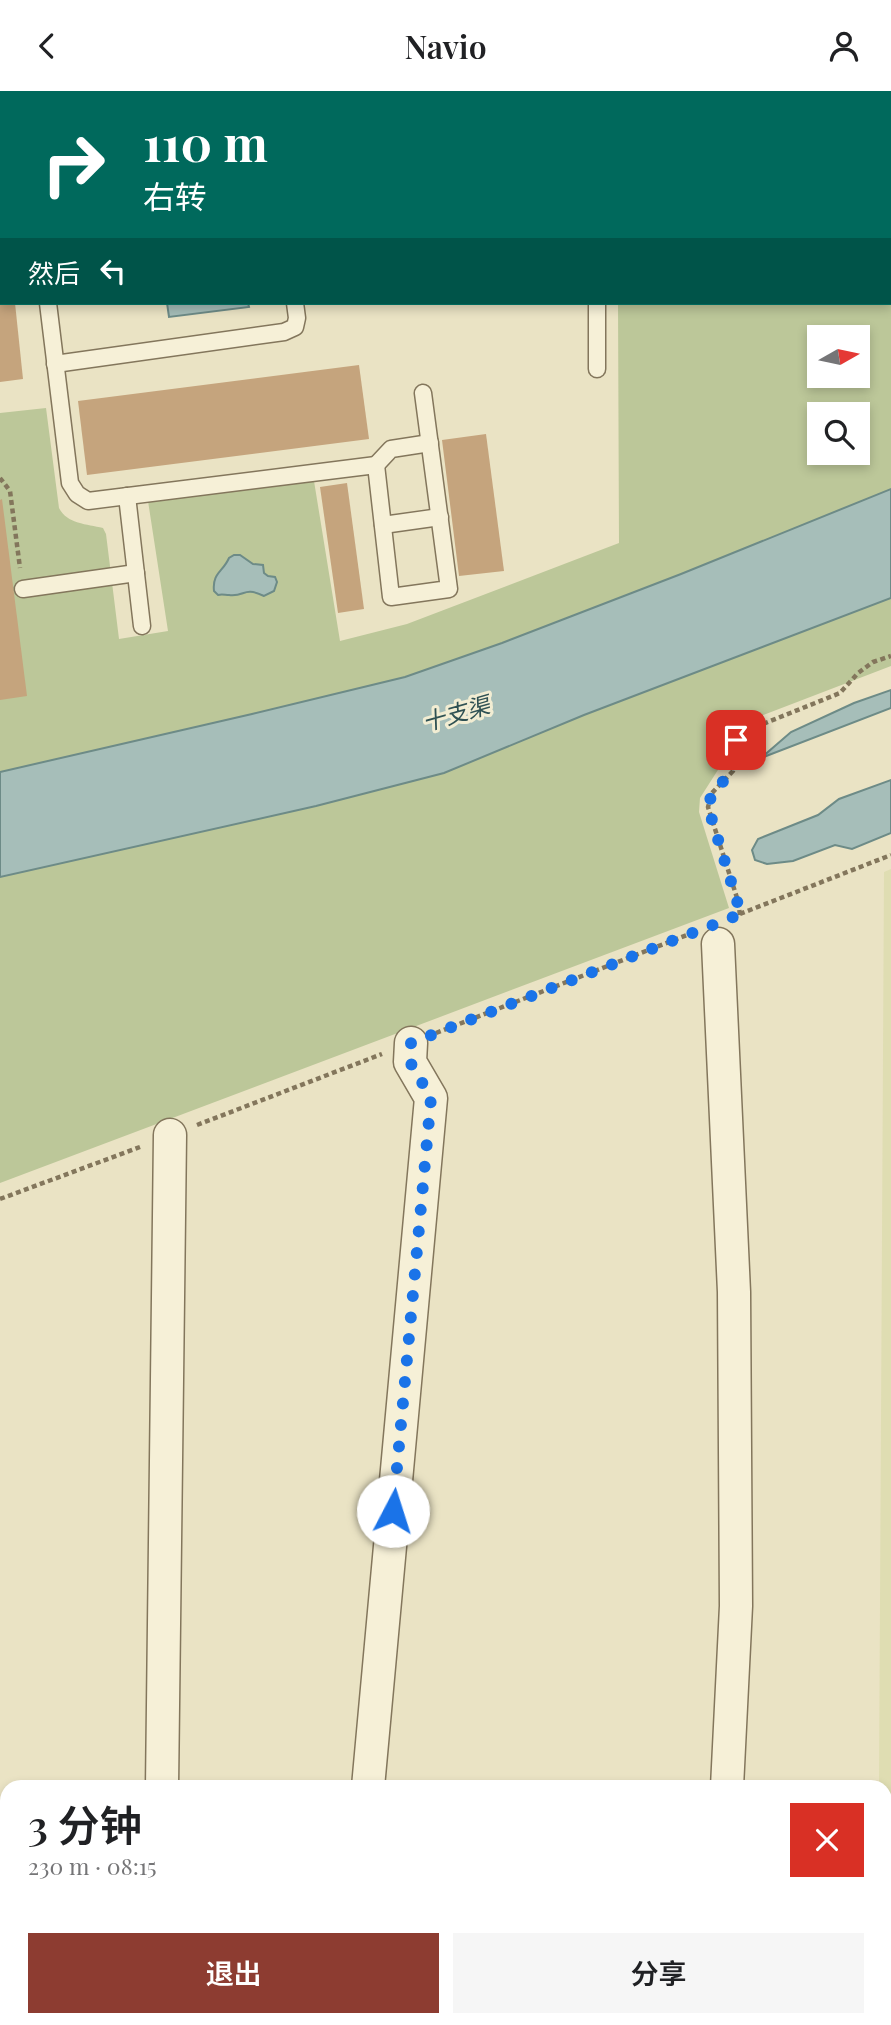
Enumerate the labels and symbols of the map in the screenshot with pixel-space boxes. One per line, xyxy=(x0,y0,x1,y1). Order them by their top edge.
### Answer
north arrow xyxy=(807,325,870,389)
water label: 十支渠 xyxy=(418,687,496,737)
pin xyxy=(706,710,766,770)
position arrow xyxy=(356,1474,430,1548)

